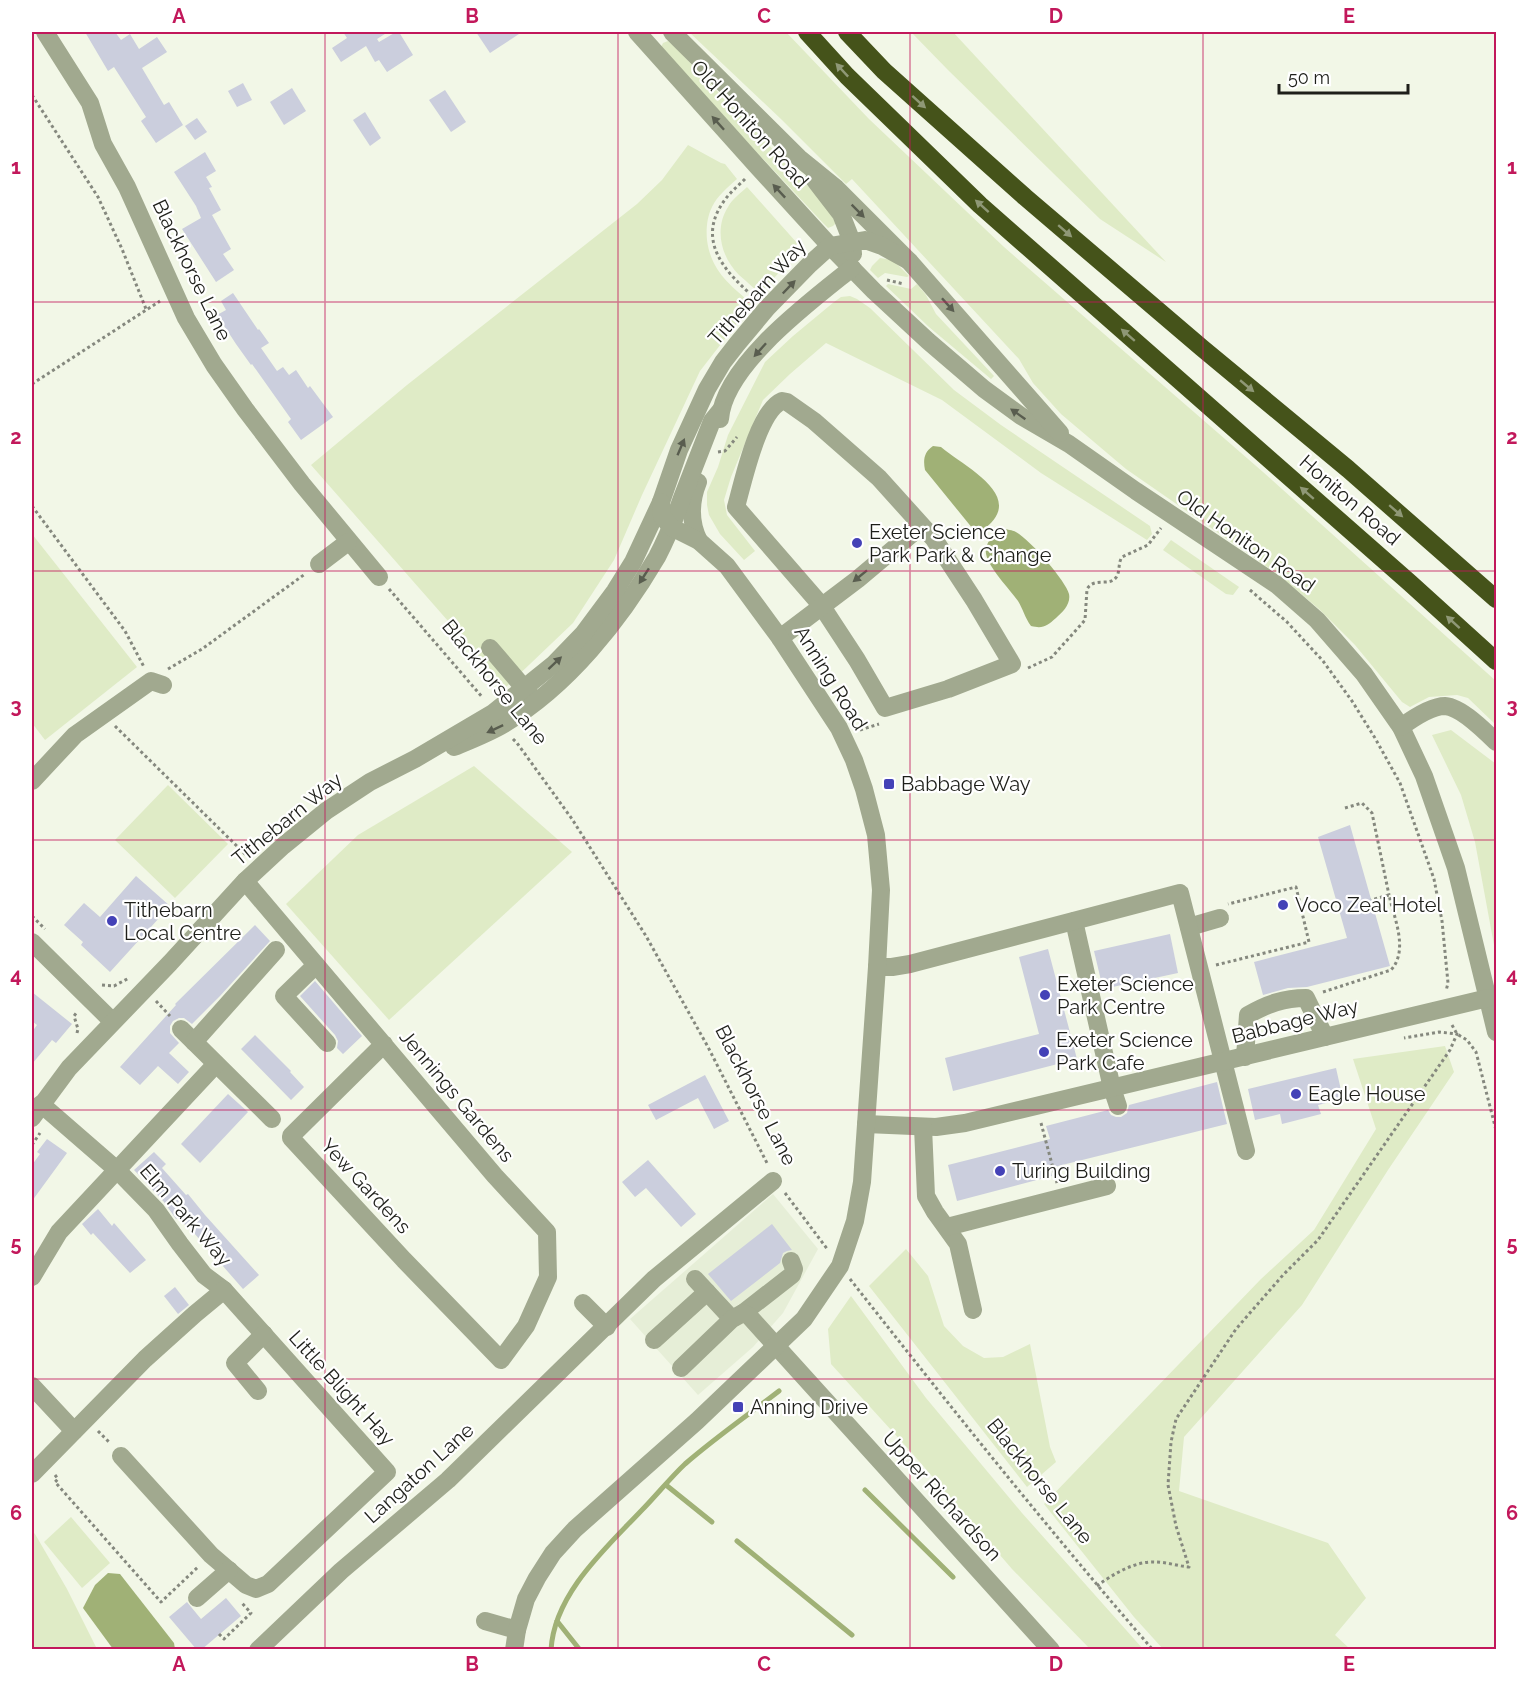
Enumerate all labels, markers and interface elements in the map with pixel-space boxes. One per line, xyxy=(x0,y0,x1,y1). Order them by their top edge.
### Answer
text: A xyxy=(172,4,186,28)
text: B xyxy=(465,4,479,28)
text: C xyxy=(757,4,771,28)
text: D xyxy=(1049,4,1063,28)
text: E xyxy=(1343,4,1355,28)
street label: Old Honiton Road xyxy=(686,55,814,193)
scale bar xyxy=(1279,57,1408,95)
one-way arrow xyxy=(836,63,849,78)
text: 50 m xyxy=(1288,67,1330,88)
one-way arrow xyxy=(911,95,926,108)
one-way arrow xyxy=(712,116,725,131)
text: 1 xyxy=(11,155,21,179)
text: 1 xyxy=(1507,155,1517,179)
one-way arrow xyxy=(773,184,787,198)
street label: Blackhorse Lane xyxy=(147,195,237,345)
one-way arrow xyxy=(975,200,990,213)
one-way arrow xyxy=(851,203,865,217)
one-way arrow xyxy=(1057,224,1072,237)
street label: Tithebarn Way xyxy=(703,234,811,350)
one-way arrow xyxy=(781,280,795,294)
one-way arrow xyxy=(941,297,954,312)
one-way arrow xyxy=(1121,329,1136,342)
one-way arrow xyxy=(753,342,767,357)
one-way arrow xyxy=(1239,379,1254,391)
one-way arrow xyxy=(1011,408,1027,420)
text: 2 xyxy=(10,425,22,449)
text: 2 xyxy=(1506,425,1518,449)
one-way arrow xyxy=(677,438,686,456)
street label: Honiton Road xyxy=(1295,450,1405,550)
street label: Old Honiton Road xyxy=(1172,484,1320,598)
one-way arrow xyxy=(1300,486,1315,500)
one-way arrow xyxy=(1388,504,1403,517)
place label: Exeter Science Park Park & Change xyxy=(869,520,1052,567)
marker: Exeter Science Park Park & Change xyxy=(850,536,864,550)
one-way arrow xyxy=(638,568,650,584)
one-way arrow xyxy=(852,570,868,583)
street label: Blackhorse Lane xyxy=(437,614,553,750)
one-way arrow xyxy=(1446,616,1461,629)
street label: Anning Road xyxy=(789,621,873,735)
one-way arrow xyxy=(547,656,561,670)
text: 3 xyxy=(10,694,22,718)
text: 3 xyxy=(1506,694,1518,718)
one-way arrow xyxy=(486,724,503,733)
street label: Tithebarn Way xyxy=(227,767,347,871)
place label: Babbage Way xyxy=(901,772,1031,796)
marker: Babbage Way xyxy=(882,777,896,791)
place label: Voco Zeal Hotel xyxy=(1295,893,1442,917)
place label: Tithebarn Local Centre xyxy=(124,898,242,945)
marker: Voco Zeal Hotel xyxy=(1276,898,1290,912)
marker: Tithebarn Local Centre xyxy=(105,914,119,928)
text: 4 xyxy=(10,963,22,987)
text: 4 xyxy=(1506,963,1518,987)
place label: Exeter Science Park Centre xyxy=(1057,972,1194,1019)
marker: Exeter Science Park Centre xyxy=(1038,988,1052,1002)
street label: Babbage Way xyxy=(1229,994,1361,1048)
street label: Blackhorse Lane xyxy=(710,1021,802,1169)
street label: Jennings Gardens xyxy=(395,1025,519,1167)
place label: Exeter Science Park Cafe xyxy=(1056,1028,1193,1075)
marker: Exeter Science Park Cafe xyxy=(1037,1045,1051,1059)
place label: Eagle House xyxy=(1308,1082,1426,1106)
marker: Eagle House xyxy=(1289,1087,1303,1101)
street label: Yew Gardens xyxy=(316,1134,416,1238)
street label: Elm Park Way xyxy=(135,1159,237,1271)
place label: Turing Building xyxy=(1012,1159,1151,1183)
marker: Turing Building xyxy=(993,1164,1007,1178)
text: 5 xyxy=(10,1232,22,1256)
text: 5 xyxy=(1506,1232,1518,1256)
street label: Little Blight Hay xyxy=(284,1325,400,1451)
place label: Anning Drive xyxy=(750,1395,868,1419)
marker: Anning Drive xyxy=(731,1400,745,1414)
street label: Blackhorse Lane xyxy=(982,1413,1098,1549)
street label: Langaton Lane xyxy=(359,1418,479,1528)
street label: Upper Richardson xyxy=(877,1426,1007,1566)
text: 6 xyxy=(10,1501,22,1525)
text: 6 xyxy=(1506,1501,1518,1525)
text: A xyxy=(172,1652,186,1676)
text: B xyxy=(465,1652,479,1676)
text: C xyxy=(757,1652,771,1676)
text: D xyxy=(1049,1652,1063,1676)
text: E xyxy=(1343,1652,1355,1676)

